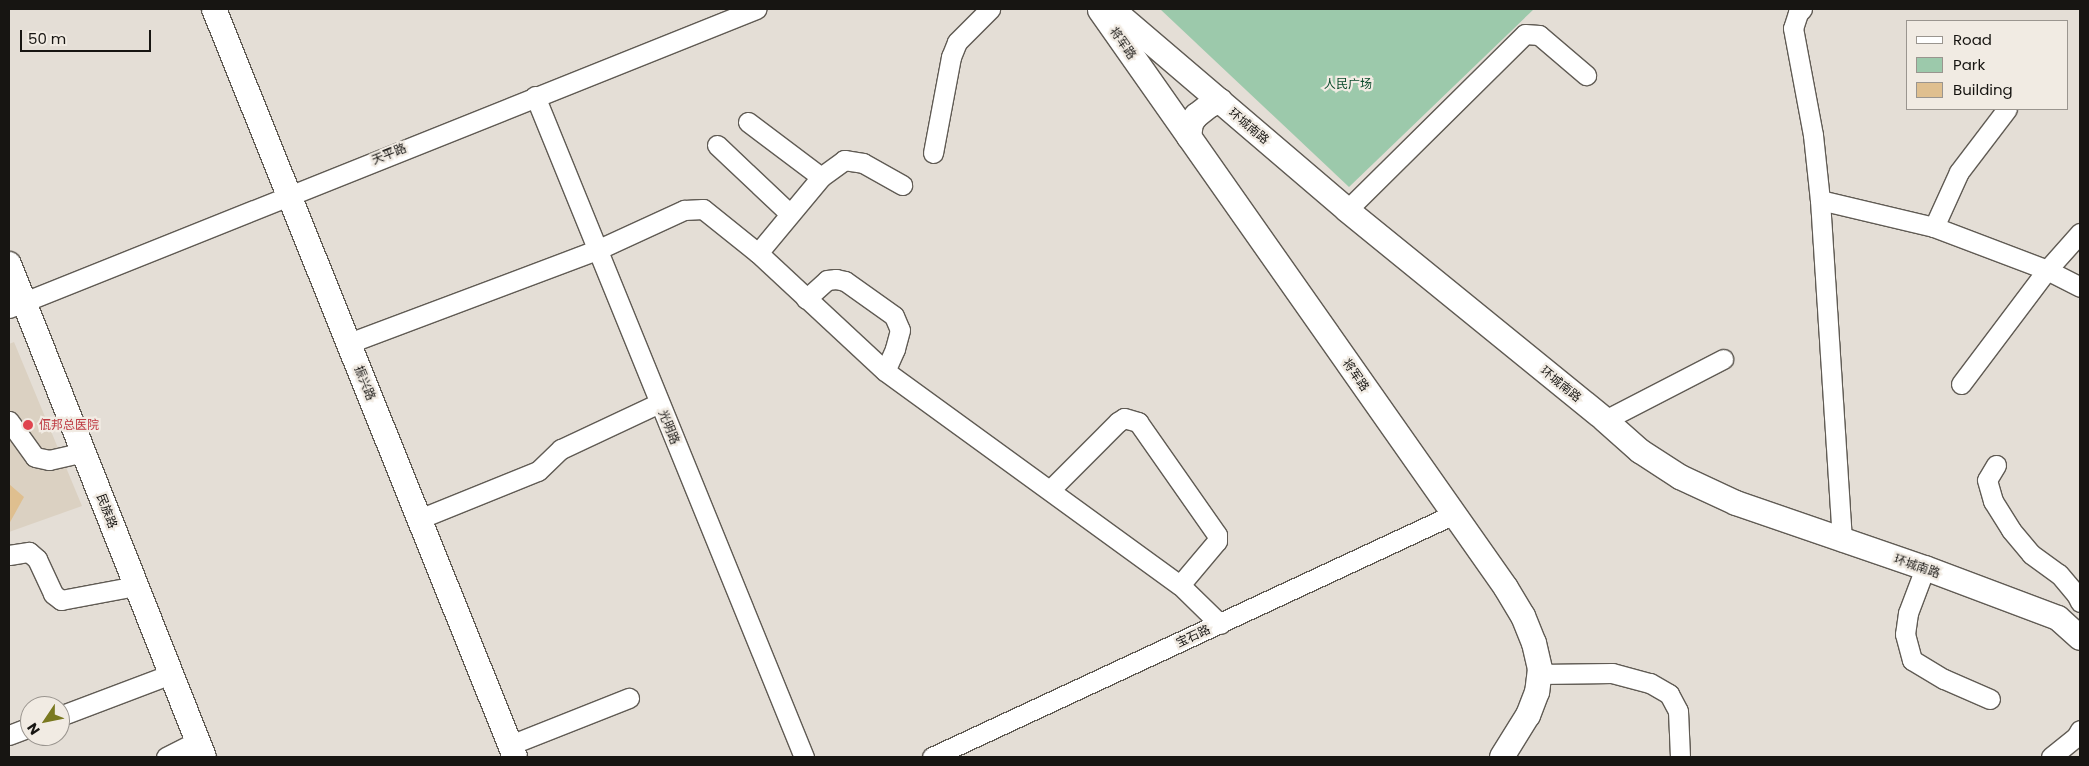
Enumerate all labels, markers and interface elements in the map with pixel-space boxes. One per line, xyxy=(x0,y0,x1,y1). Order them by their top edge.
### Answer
scale bar xyxy=(22,20,154,52)
legend xyxy=(1906,20,2069,110)
street label: 将军路 xyxy=(1107,24,1139,62)
text: 50 m xyxy=(28,28,66,49)
text: Road xyxy=(1953,29,1992,50)
text: Park xyxy=(1953,54,1985,75)
park label: 人民广场 xyxy=(1324,77,1372,91)
text: Building xyxy=(1953,79,2013,100)
street label: 环城南路 xyxy=(1226,105,1272,147)
street label: 天平路 xyxy=(370,141,408,167)
street label: 将军路 xyxy=(1340,356,1372,394)
street label: 环城南路 xyxy=(1538,363,1584,405)
street label: 振兴路 xyxy=(352,364,378,402)
street label: 光明路 xyxy=(656,408,682,446)
marker: 佤邦总医院 xyxy=(21,418,35,432)
place label: 佤邦总医院 xyxy=(39,418,99,432)
street label: 民族路 xyxy=(94,492,120,530)
street label: 环城南路 xyxy=(1892,551,1942,581)
street label: 宝石路 xyxy=(1174,622,1212,650)
north arrow xyxy=(20,696,70,746)
text: N xyxy=(22,719,45,739)

